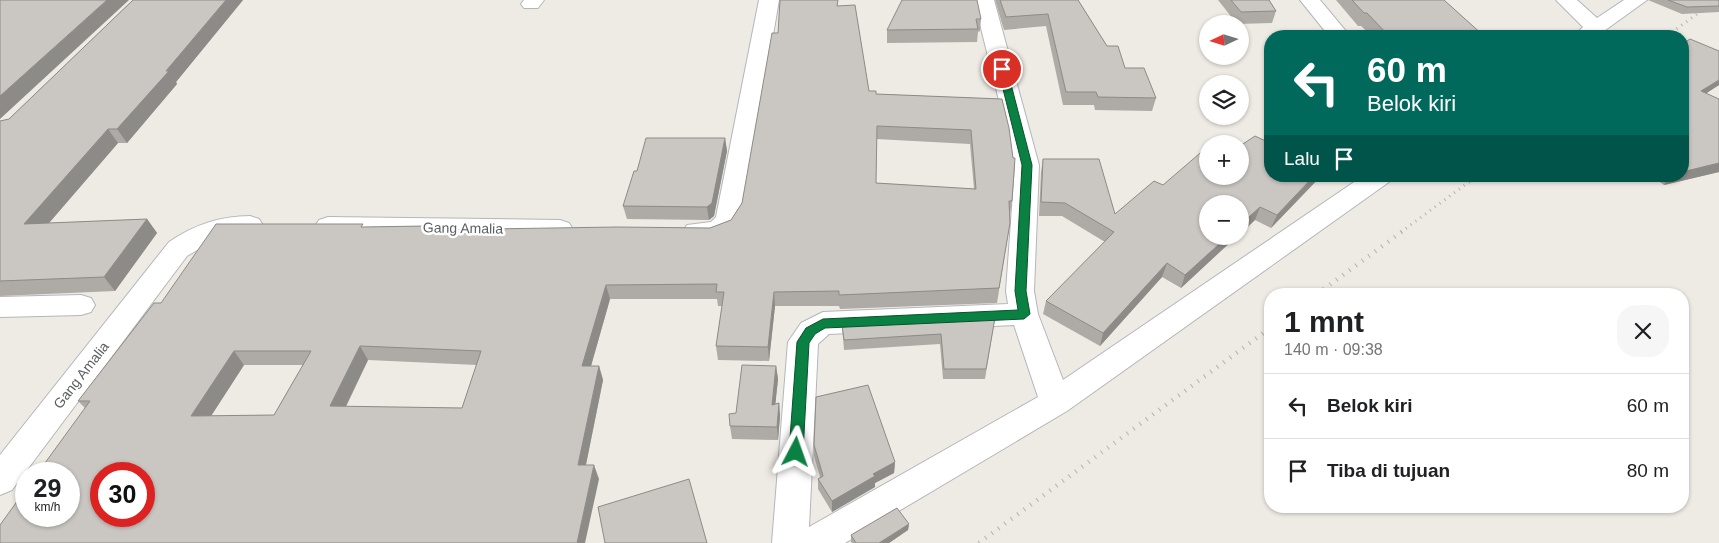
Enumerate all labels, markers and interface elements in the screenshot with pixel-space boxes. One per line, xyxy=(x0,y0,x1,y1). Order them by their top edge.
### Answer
north arrow xyxy=(1199,15,1249,65)
map controls xyxy=(1199,15,1249,245)
pin xyxy=(981,48,1023,90)
icon: left xyxy=(1284,50,1349,115)
text: 60 m xyxy=(1367,50,1447,89)
icon: arrive xyxy=(988,55,1016,83)
button: layers xyxy=(1199,75,1249,125)
text: Belok kiri xyxy=(1367,91,1456,116)
button: + xyxy=(1199,135,1249,185)
icon: arrive xyxy=(1330,145,1358,173)
text: Lalu xyxy=(1284,148,1320,169)
button: − xyxy=(1199,195,1249,245)
street label: Gang Amalia xyxy=(423,219,503,237)
text: 1 mnt xyxy=(1284,305,1364,338)
button: close xyxy=(1617,305,1669,357)
street label: Gang Amalia xyxy=(50,338,112,412)
text: 140 m · 09:38 xyxy=(1284,341,1383,358)
icon: left xyxy=(1284,392,1312,420)
text: Belok kiri xyxy=(1327,395,1413,416)
text: 60 m xyxy=(1627,395,1669,416)
position arrow xyxy=(769,425,821,477)
icon: arrive xyxy=(1284,457,1312,485)
text: Tiba di tujuan xyxy=(1327,460,1450,481)
text: 80 m xyxy=(1627,460,1669,481)
speed limit sign: 30 xyxy=(90,462,155,527)
text: 29 xyxy=(34,474,61,502)
text: km/h xyxy=(34,500,61,514)

